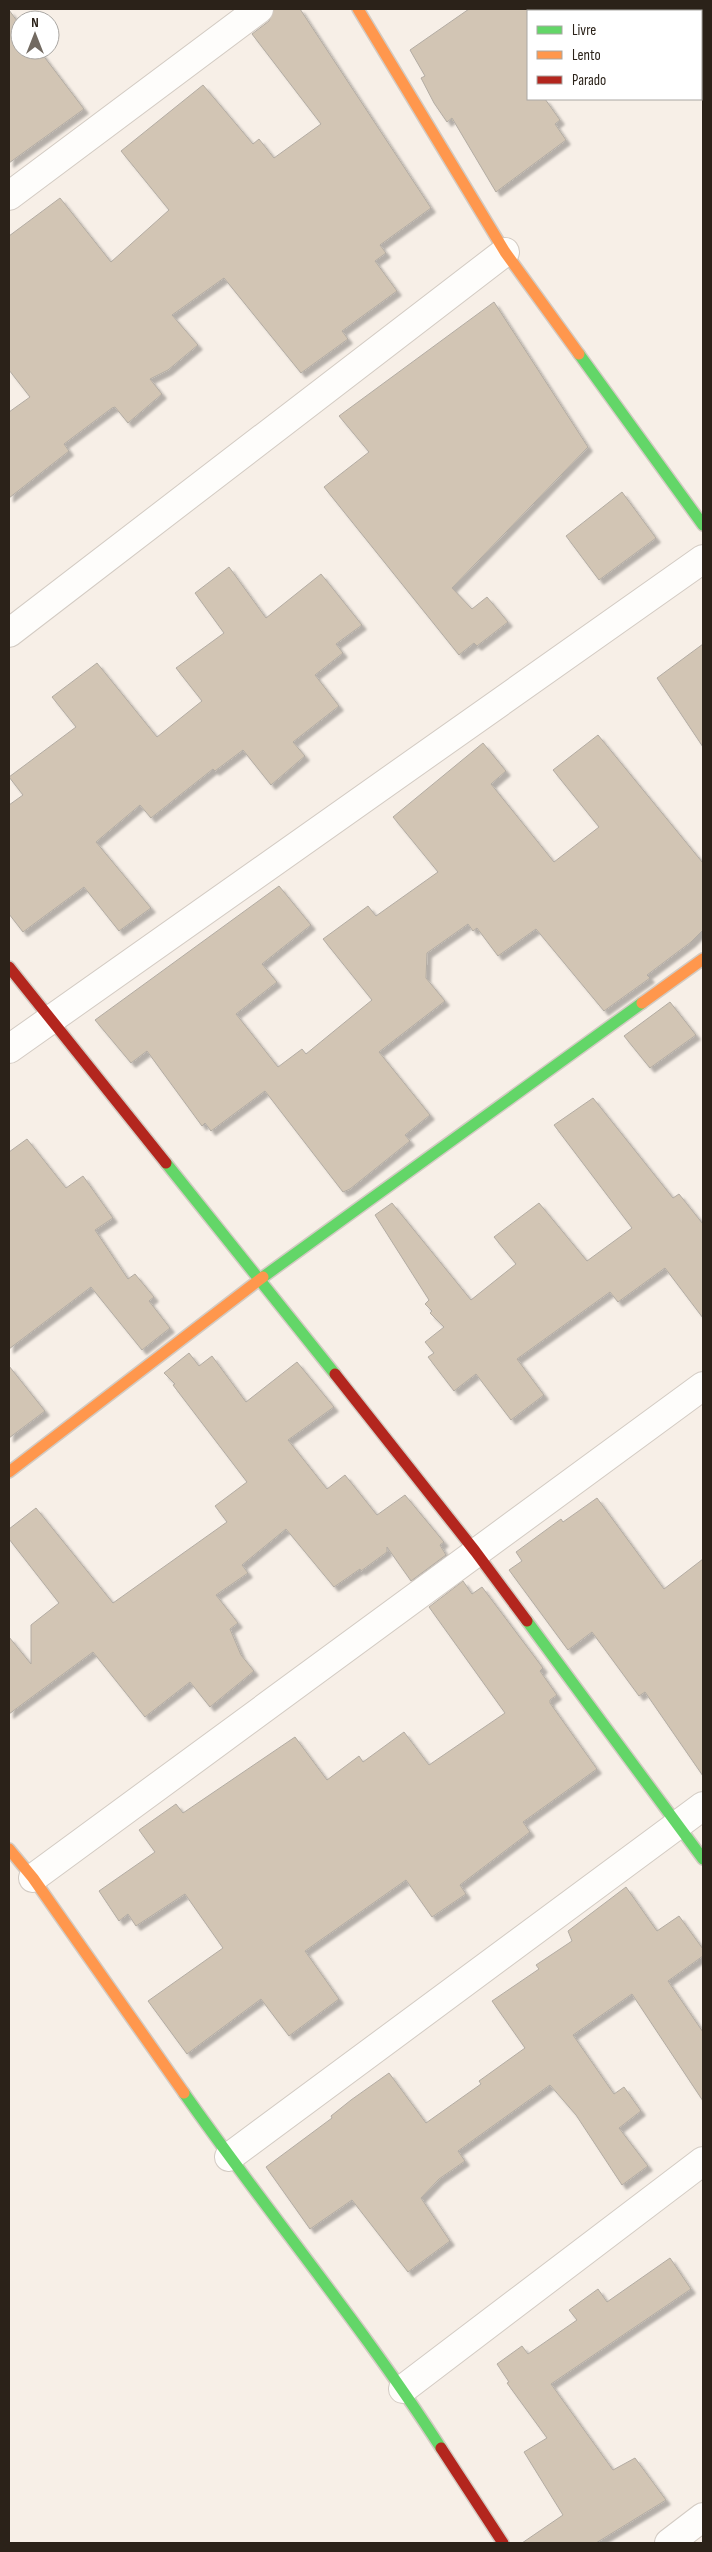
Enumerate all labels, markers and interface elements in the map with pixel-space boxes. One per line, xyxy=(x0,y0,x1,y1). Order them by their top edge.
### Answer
north arrow xyxy=(10,10,60,60)
legend xyxy=(527,10,702,100)
text: N xyxy=(31,14,39,31)
text: Livre xyxy=(572,21,596,40)
text: Lento xyxy=(572,46,601,65)
text: Parado xyxy=(572,71,606,90)

